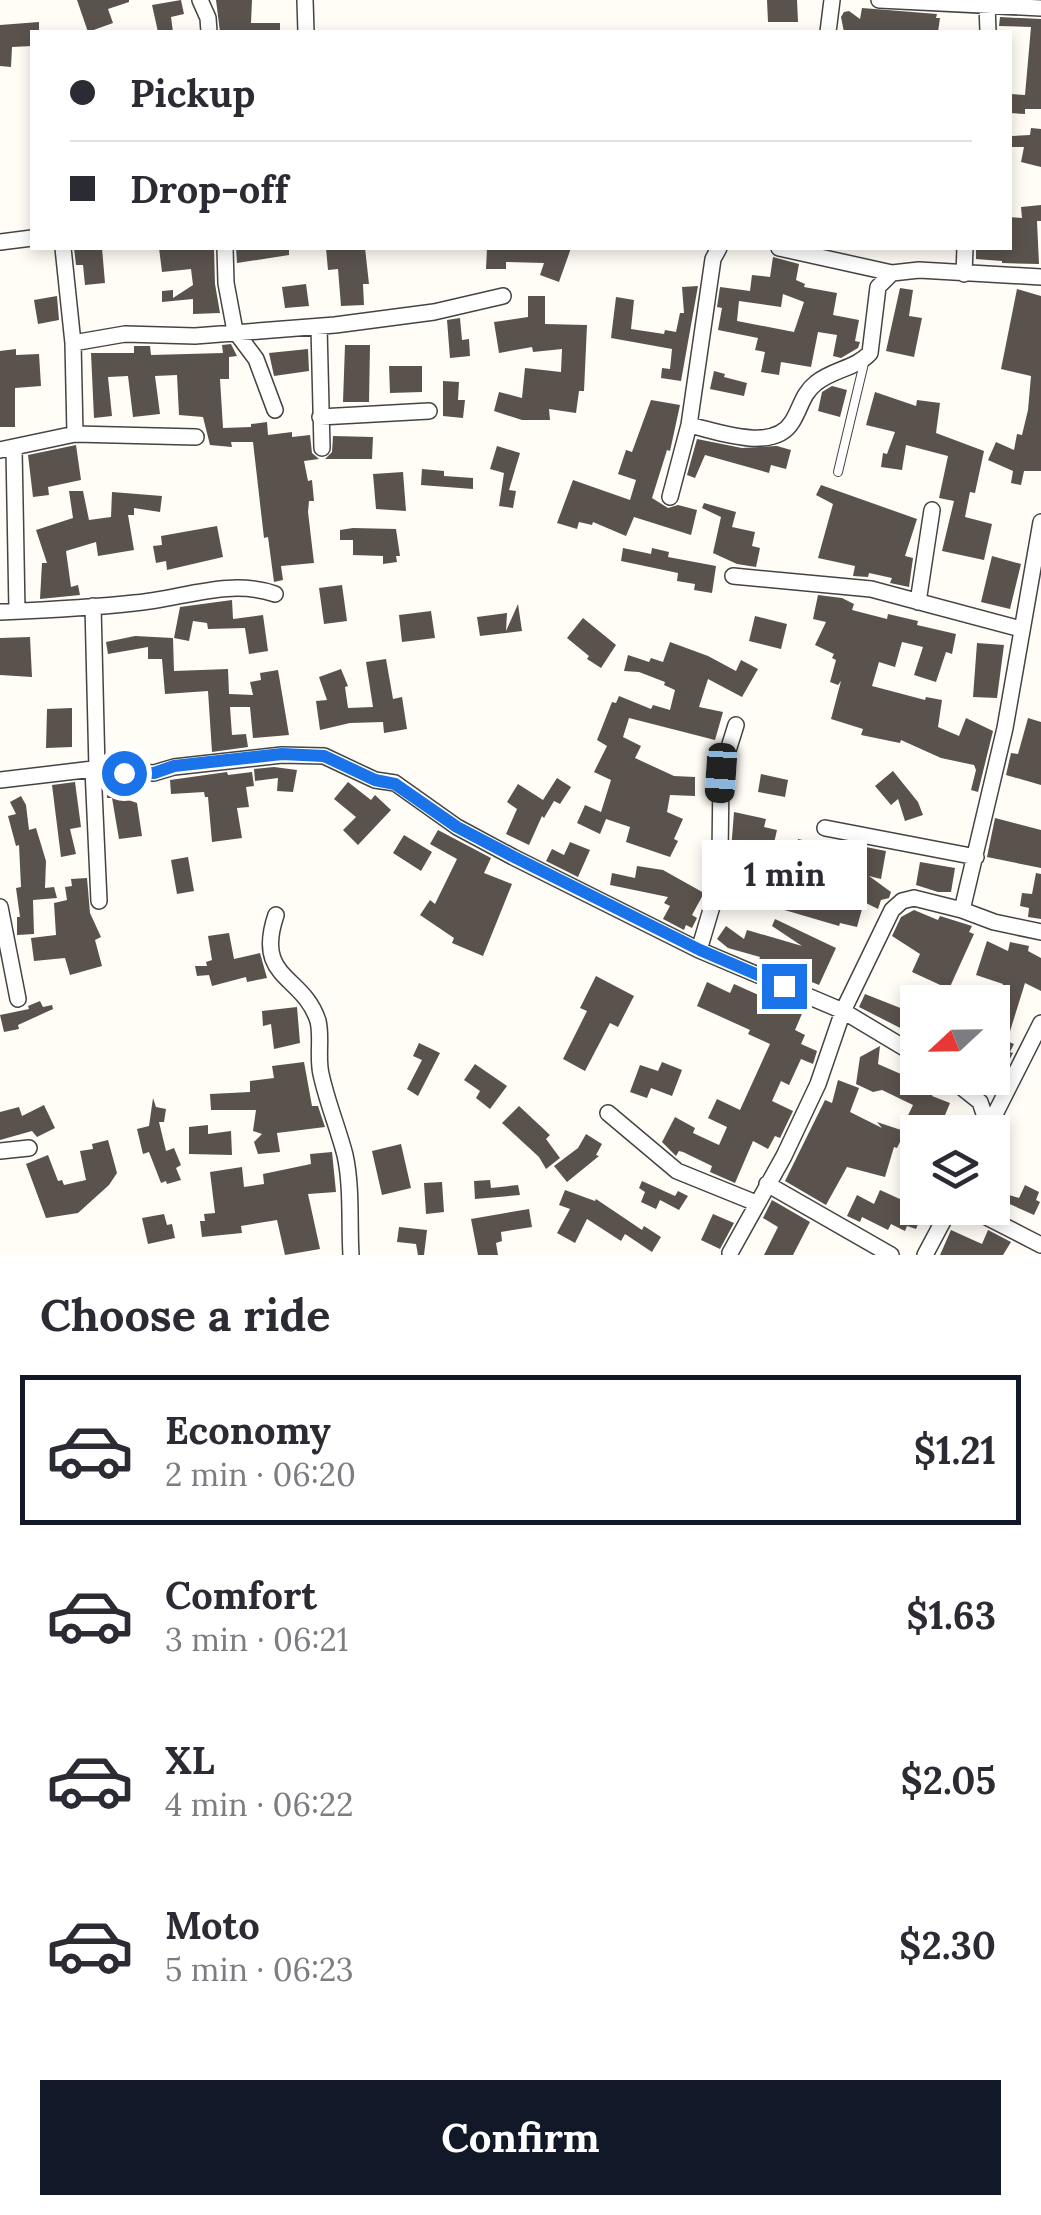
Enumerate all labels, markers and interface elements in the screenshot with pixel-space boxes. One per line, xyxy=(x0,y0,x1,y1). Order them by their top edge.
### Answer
text: Pickup xyxy=(130,69,255,117)
text: Drop-off xyxy=(130,165,288,213)
car xyxy=(704,742,738,804)
route start xyxy=(102,751,147,796)
callout: 1 min xyxy=(702,841,866,911)
text: 1 min xyxy=(744,854,825,895)
route end xyxy=(762,964,807,1009)
north arrow xyxy=(900,985,1010,1095)
map controls xyxy=(900,985,1010,1225)
button: layers xyxy=(900,1115,1010,1225)
text: Choose a ride xyxy=(40,1286,330,1343)
icon: car xyxy=(45,1405,135,1495)
text: Economy xyxy=(165,1406,331,1454)
text: $1.21 xyxy=(914,1426,996,1474)
text: 2 min · 06:20 xyxy=(165,1454,356,1495)
icon: car xyxy=(45,1570,135,1660)
text: Comfort xyxy=(165,1571,317,1619)
text: $1.63 xyxy=(906,1591,996,1639)
text: 3 min · 06:21 xyxy=(165,1619,348,1660)
icon: car xyxy=(45,1735,135,1825)
text: XL xyxy=(165,1736,215,1784)
text: $2.05 xyxy=(900,1756,996,1804)
text: 4 min · 06:22 xyxy=(165,1784,353,1825)
icon: car xyxy=(45,1900,135,1990)
text: Moto xyxy=(165,1901,260,1949)
text: $2.30 xyxy=(899,1921,996,1969)
text: 5 min · 06:23 xyxy=(165,1949,354,1990)
button: Confirm xyxy=(40,2080,1001,2195)

